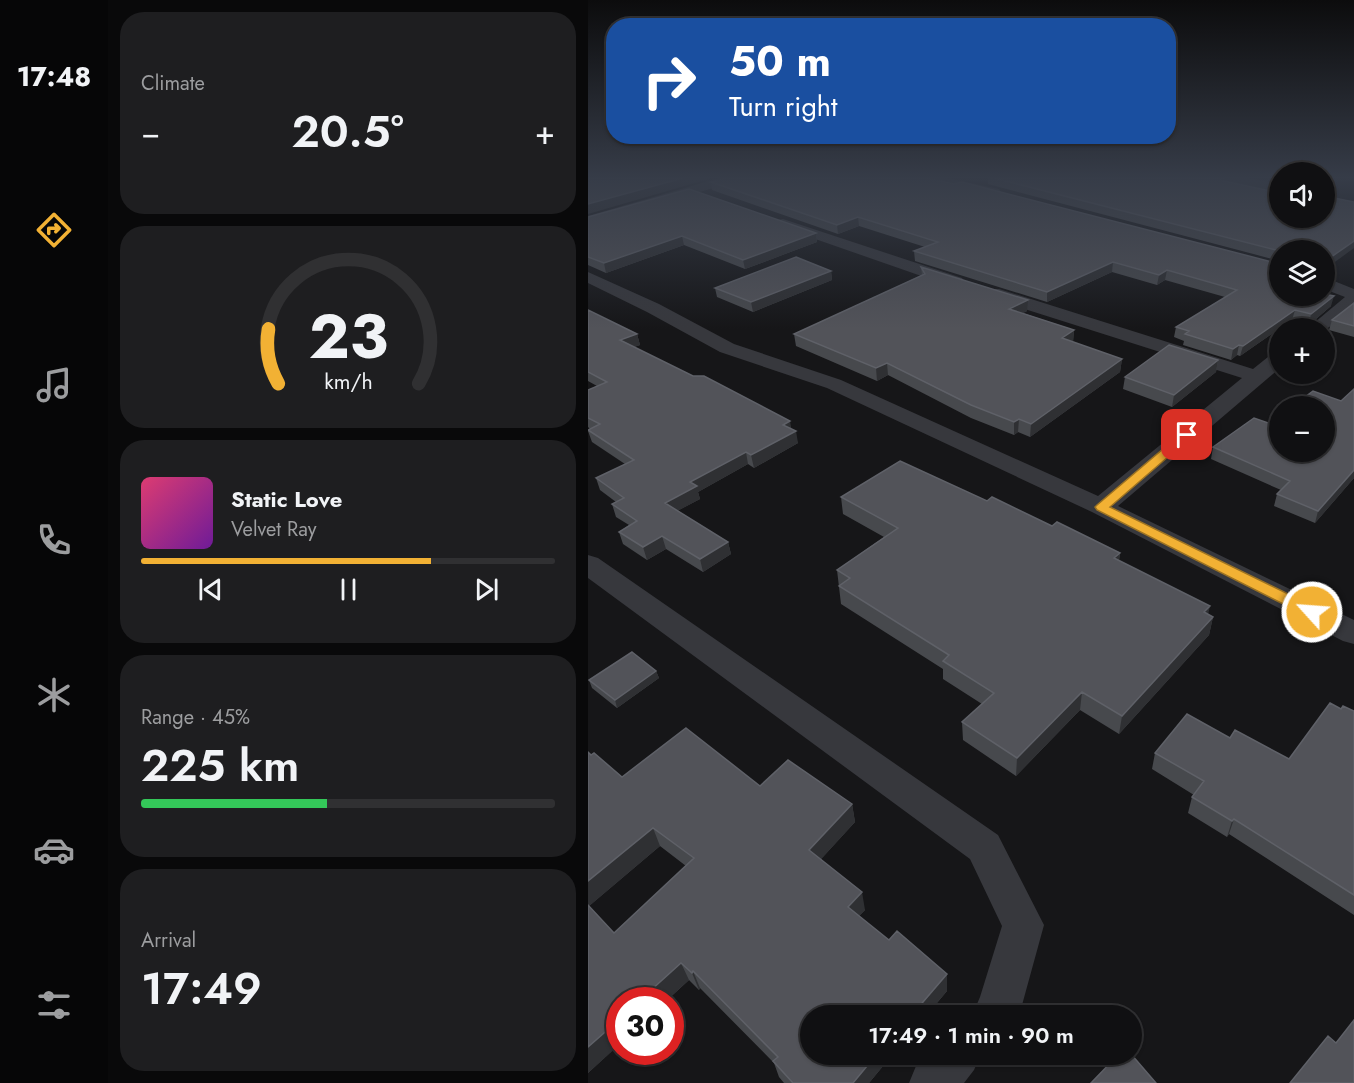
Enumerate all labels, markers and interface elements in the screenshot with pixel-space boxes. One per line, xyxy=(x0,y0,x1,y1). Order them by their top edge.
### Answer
text: 50 m xyxy=(729,31,831,92)
icon: right xyxy=(630,42,708,120)
text: 17:48 xyxy=(17,57,91,96)
text: Climate xyxy=(141,69,205,98)
text: Turn right xyxy=(729,87,837,126)
text: 20.5° xyxy=(291,99,404,164)
text: − xyxy=(141,109,160,156)
text: + xyxy=(535,109,555,156)
map controls xyxy=(1269,162,1335,462)
button: sound xyxy=(1269,162,1335,228)
icon: directions xyxy=(33,209,75,251)
button: layers xyxy=(1269,240,1335,306)
text: 23 xyxy=(308,291,388,381)
button: + xyxy=(1269,318,1335,384)
icon: music xyxy=(33,364,75,406)
text: km/h xyxy=(324,367,372,398)
button: − xyxy=(1269,396,1335,462)
pin xyxy=(1161,409,1212,460)
icon: arrive xyxy=(1170,418,1203,451)
text: Static Love xyxy=(231,483,342,515)
text: Velvet Ray xyxy=(231,515,317,544)
icon: phone xyxy=(33,519,75,561)
icon: previous xyxy=(194,573,227,606)
icon: pause xyxy=(332,573,365,606)
icon: next xyxy=(470,573,503,606)
position arrow xyxy=(1280,580,1344,644)
icon: climate xyxy=(33,674,75,716)
text: Range · 45% xyxy=(141,703,250,732)
text: 225 km xyxy=(141,733,299,798)
icon: car xyxy=(33,829,75,871)
text: Arrival xyxy=(141,926,196,955)
text: 17:49 xyxy=(141,956,262,1021)
icon: filters xyxy=(33,984,75,1026)
speed limit sign: 30 xyxy=(606,987,684,1065)
text: 17:49 · 1 min · 90 m xyxy=(868,1019,1074,1051)

